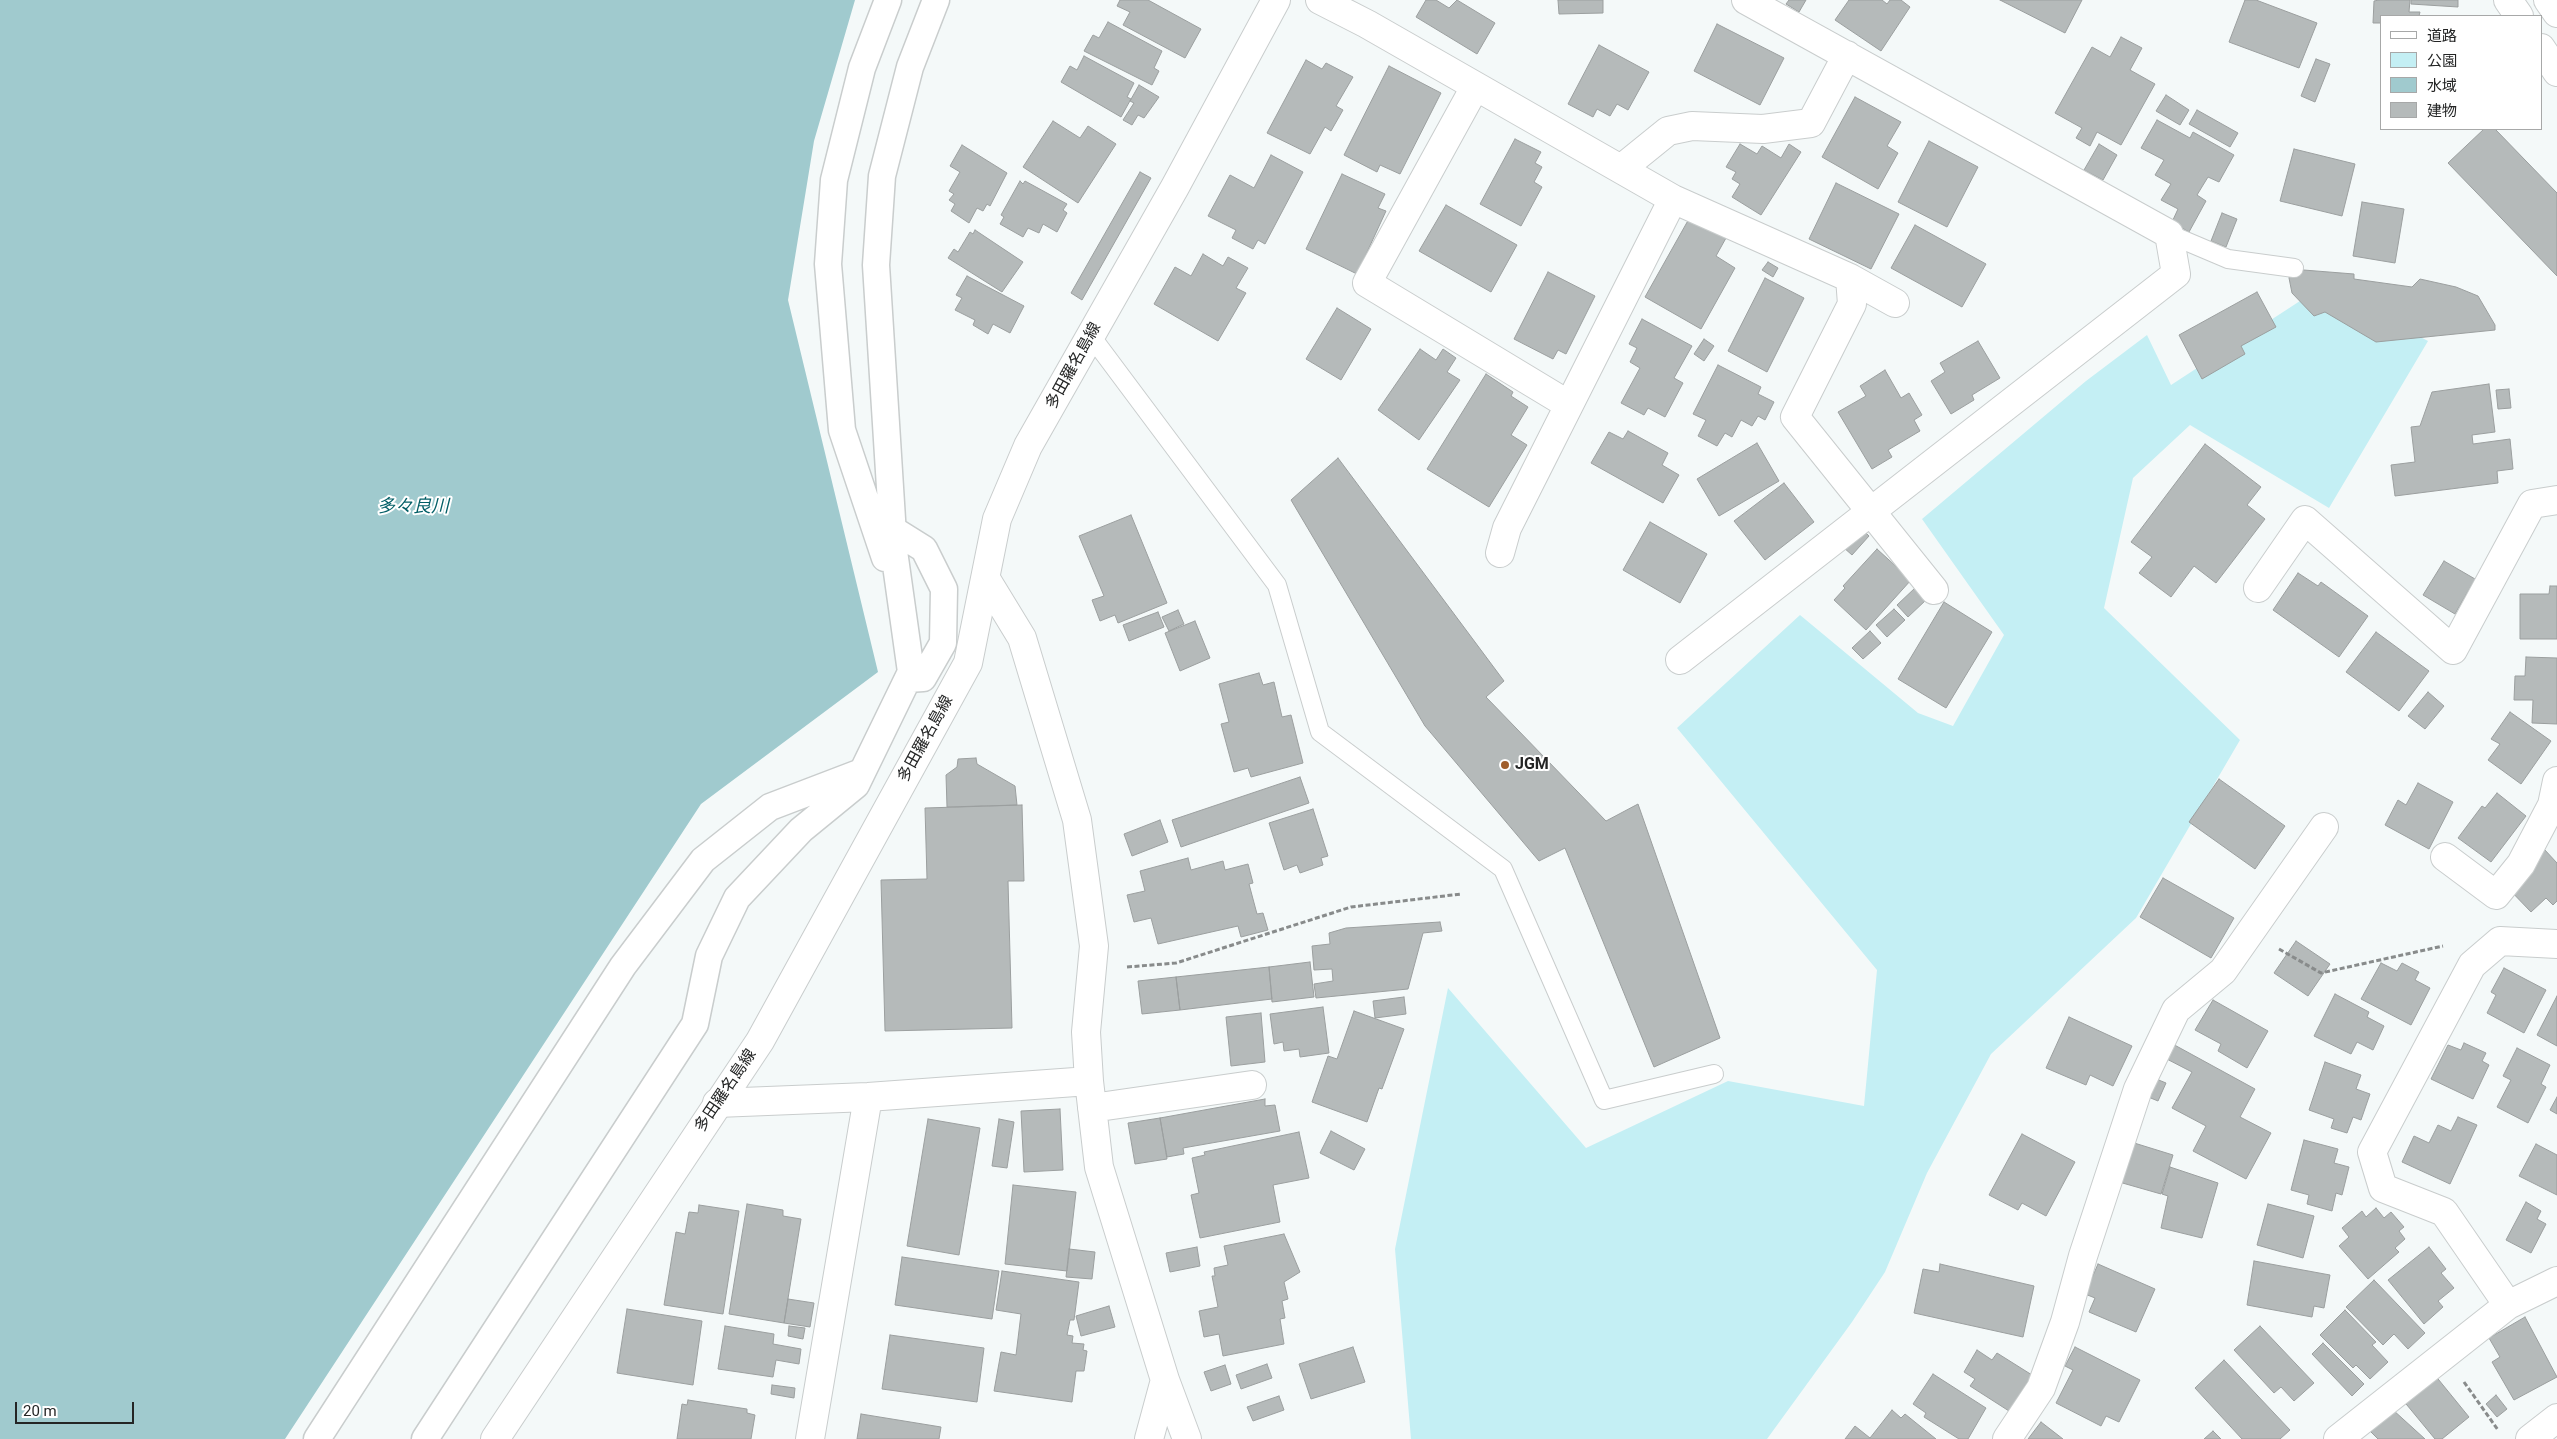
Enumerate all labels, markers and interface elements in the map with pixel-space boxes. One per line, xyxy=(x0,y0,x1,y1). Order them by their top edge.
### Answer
legend xyxy=(2380,15,2542,130)
text: 道路 xyxy=(2427,27,2457,45)
text: 公園 xyxy=(2427,52,2457,70)
text: 水域 xyxy=(2427,77,2457,95)
text: 建物 xyxy=(2427,102,2457,120)
street label: 多田羅名島線 xyxy=(1042,319,1106,413)
water label: 多々良川 xyxy=(377,496,449,518)
street label: 多田羅名島線 xyxy=(894,692,958,786)
place label: JGM xyxy=(1515,755,1549,775)
marker: JGM xyxy=(1499,759,1511,771)
street label: 多田羅名島線 xyxy=(691,1046,761,1136)
scale bar xyxy=(18,1392,136,1424)
text: 20 m xyxy=(23,1402,57,1420)

